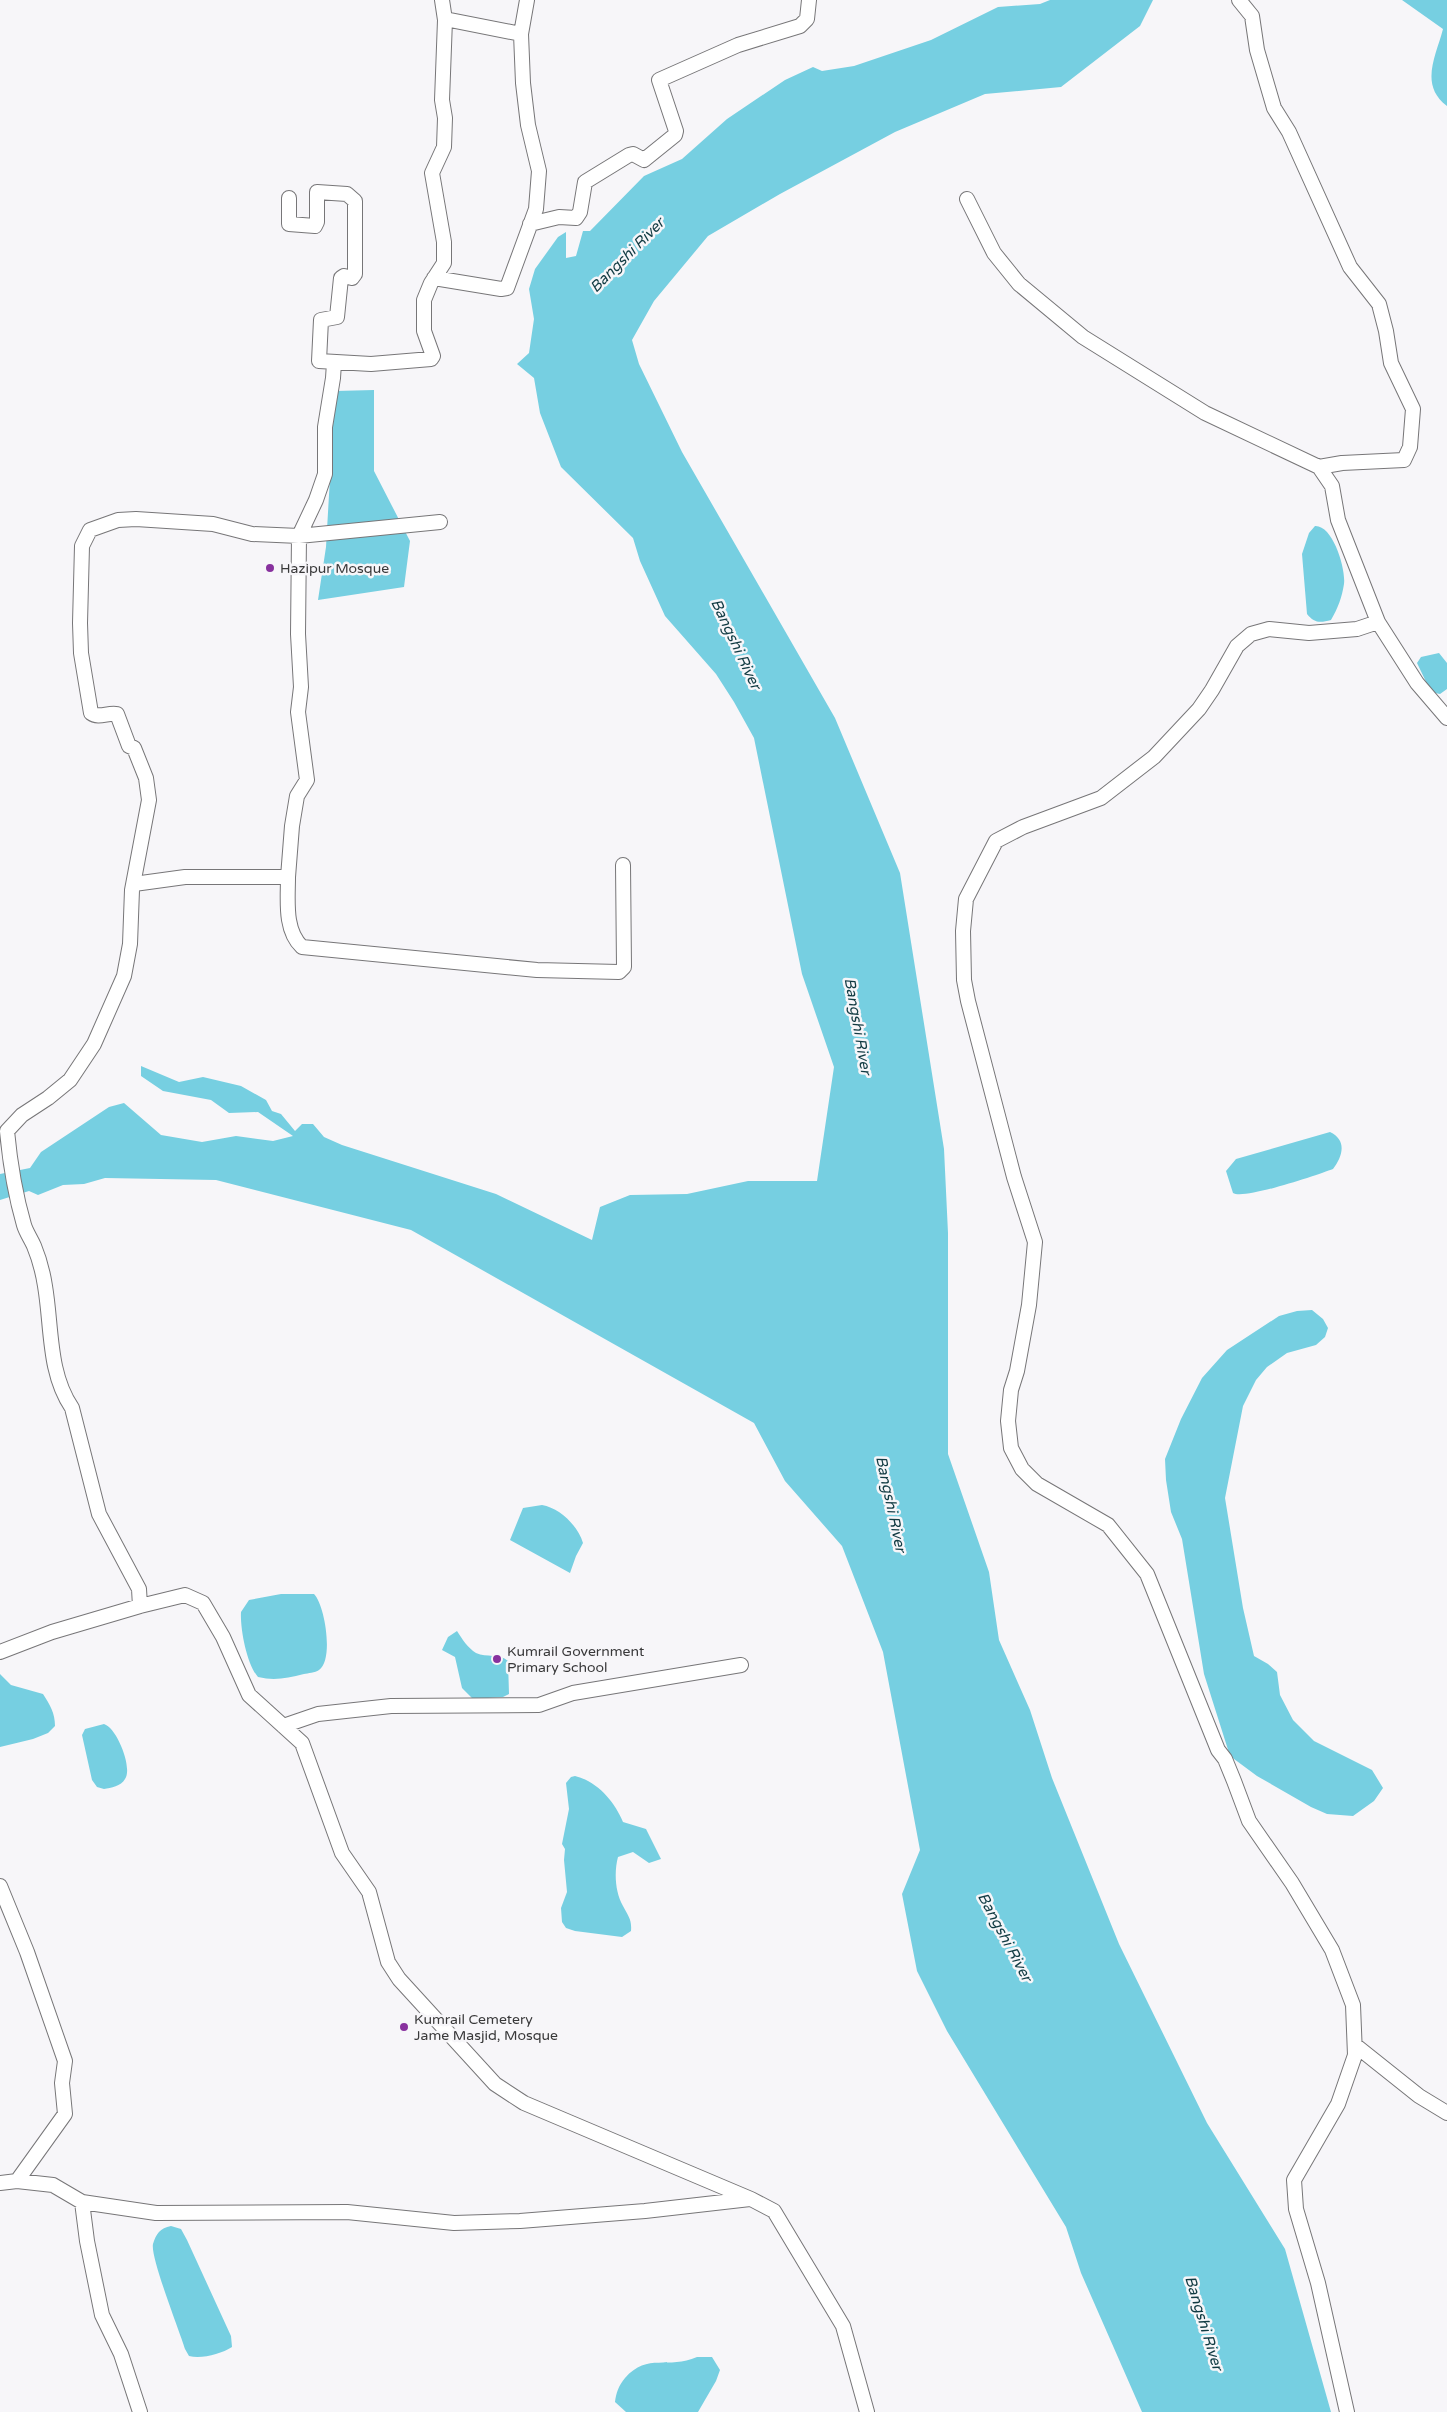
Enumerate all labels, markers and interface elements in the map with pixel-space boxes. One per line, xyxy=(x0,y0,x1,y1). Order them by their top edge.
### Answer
water label: Bangshi River xyxy=(586,212,670,296)
place label: Hazipur Mosque xyxy=(280,560,389,577)
marker: Hazipur Mosque xyxy=(264,562,276,574)
water label: Bangshi River xyxy=(707,596,766,694)
water label: Bangshi River xyxy=(841,976,876,1078)
water label: Bangshi River xyxy=(872,1454,910,1556)
place label: Kumrail Government Primary School xyxy=(507,1643,645,1676)
marker: Kumrail Government Primary School xyxy=(491,1653,503,1665)
water label: Bangshi River xyxy=(974,1890,1037,1986)
place label: Kumrail Cemetery Jame Masjid, Mosque xyxy=(414,2011,558,2044)
marker: Kumrail Cemetery Jame Masjid, Mosque xyxy=(398,2021,410,2033)
water label: Bangshi River xyxy=(1181,2274,1228,2375)

